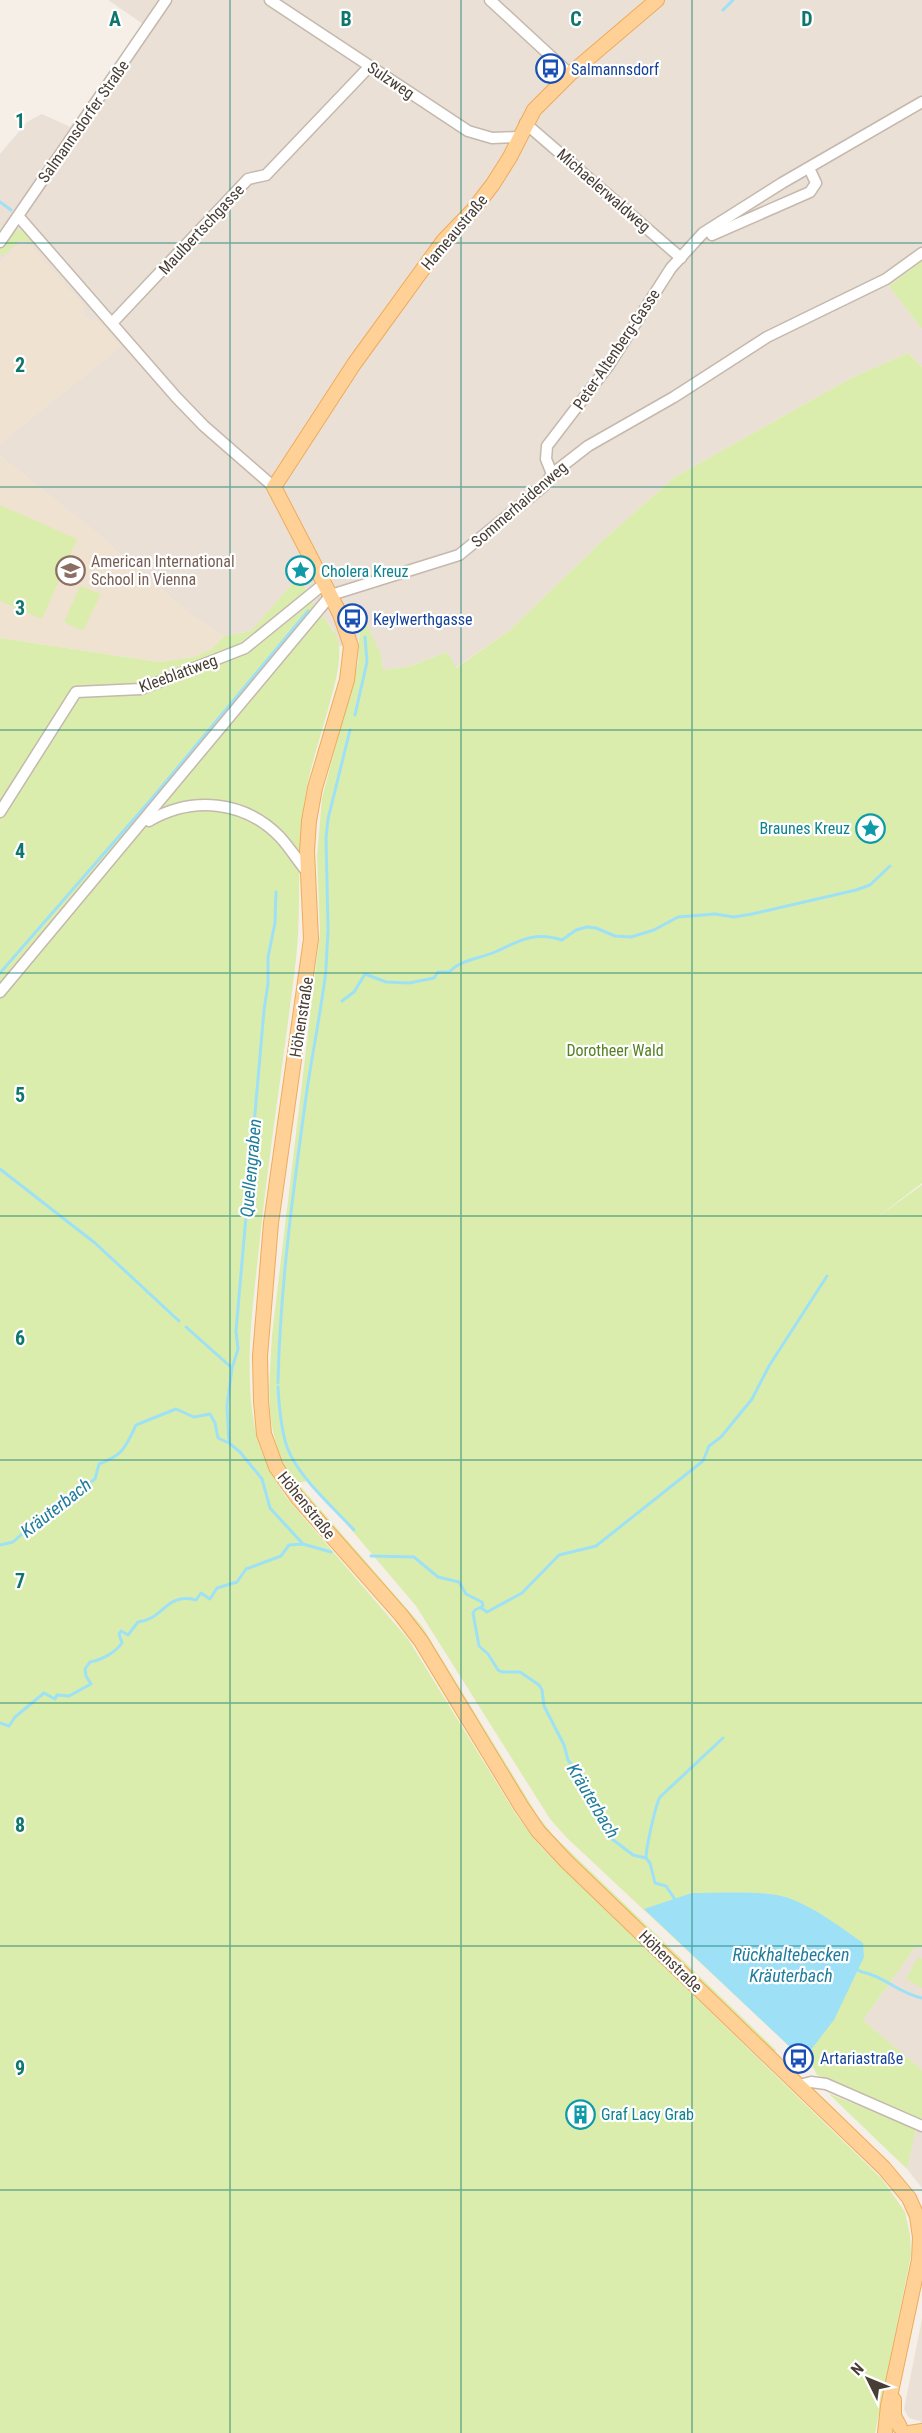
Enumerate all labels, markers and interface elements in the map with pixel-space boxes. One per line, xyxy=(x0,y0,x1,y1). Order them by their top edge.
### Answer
text: A xyxy=(109,7,121,31)
text: B xyxy=(340,7,352,31)
text: C xyxy=(570,7,582,31)
text: D xyxy=(801,7,813,31)
bus stop icon: Salmannsdorf xyxy=(534,53,566,85)
street label: Salmannsdorfer Straße xyxy=(34,56,133,186)
street label: Sulzweg xyxy=(364,58,418,103)
place label: Salmannsdorf xyxy=(571,60,659,79)
text: 1 xyxy=(15,109,25,133)
street label: Michaelerwaldweg xyxy=(553,145,654,236)
street label: Maulbertschgasse xyxy=(155,180,248,278)
street label: Hameaustraße xyxy=(417,191,491,274)
street label: Peter-Altenberg-Gasse xyxy=(569,285,664,413)
text: 2 xyxy=(15,353,25,377)
street label: Sommerhaidenweg xyxy=(467,458,571,551)
place label: American International School in Vienna xyxy=(91,552,235,589)
school or university icon: American International School in Vienna xyxy=(54,554,86,586)
place icon: Cholera Kreuz xyxy=(284,555,316,587)
place label: Cholera Kreuz xyxy=(321,562,409,581)
text: 3 xyxy=(15,596,25,620)
bus stop icon: Keylwerthgasse xyxy=(336,603,368,635)
place label: Keylwerthgasse xyxy=(373,610,473,629)
street label: Kleeblattweg xyxy=(136,651,220,696)
place icon: Braunes Kreuz xyxy=(855,812,887,844)
place label: Braunes Kreuz xyxy=(759,819,850,838)
text: 4 xyxy=(15,839,25,863)
street label: Höhenstraße xyxy=(286,976,317,1059)
park label: Dorotheer Wald xyxy=(566,1041,664,1060)
text: 5 xyxy=(15,1083,25,1107)
water label: Quellengraben xyxy=(236,1118,265,1218)
text: 6 xyxy=(15,1326,25,1350)
street label: Höhenstraße xyxy=(274,1468,339,1543)
water label: Kräuterbach xyxy=(16,1474,95,1542)
text: 7 xyxy=(15,1569,25,1593)
water label: Kräuterbach xyxy=(563,1760,624,1842)
text: 8 xyxy=(15,1813,25,1837)
street label: Höhenstraße xyxy=(635,1926,706,1996)
water label: Rückhaltebecken Kräuterbach xyxy=(733,1944,849,1986)
bus stop icon: Artariastraße xyxy=(783,2042,815,2074)
place label: Artariastraße xyxy=(820,2049,903,2068)
text: 9 xyxy=(15,2056,25,2080)
building icon: Graf Lacy Grab xyxy=(564,2098,596,2130)
place label: Graf Lacy Grab xyxy=(601,2105,694,2124)
north arrow xyxy=(838,2349,898,2409)
text: N xyxy=(847,2359,868,2379)

